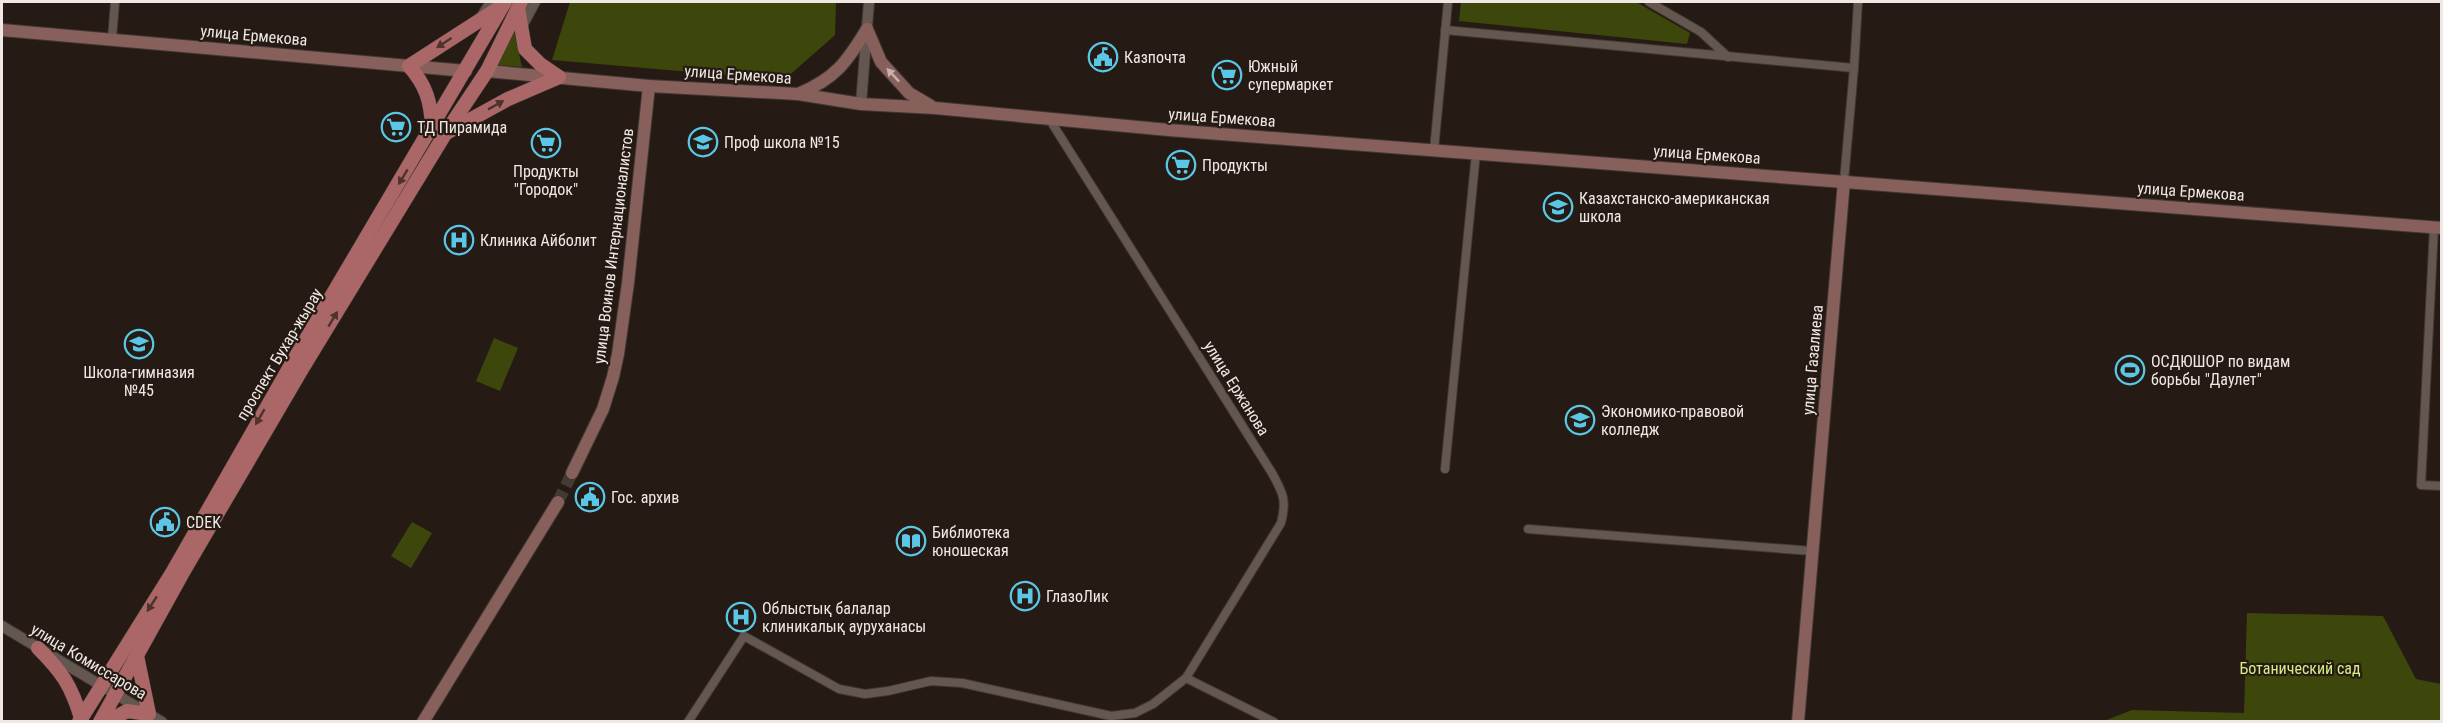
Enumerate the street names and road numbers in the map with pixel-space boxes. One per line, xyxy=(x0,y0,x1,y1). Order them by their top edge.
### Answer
street label: улица Ермекова xyxy=(200,21,308,50)
street label: улица Ермекова xyxy=(684,61,792,88)
street label: улица Ермекова xyxy=(1168,104,1276,131)
street label: улица Воинов Интернационалистов xyxy=(590,127,637,365)
street label: улица Ермекова xyxy=(1653,141,1761,168)
street label: улица Ермекова xyxy=(2137,178,2245,205)
street label: проспект Бухар-жырау xyxy=(232,284,327,424)
street label: улица Газалиева xyxy=(1798,304,1827,416)
street label: улица Ержанова xyxy=(1200,337,1273,439)
street label: улица Комиссарова xyxy=(27,619,150,703)

